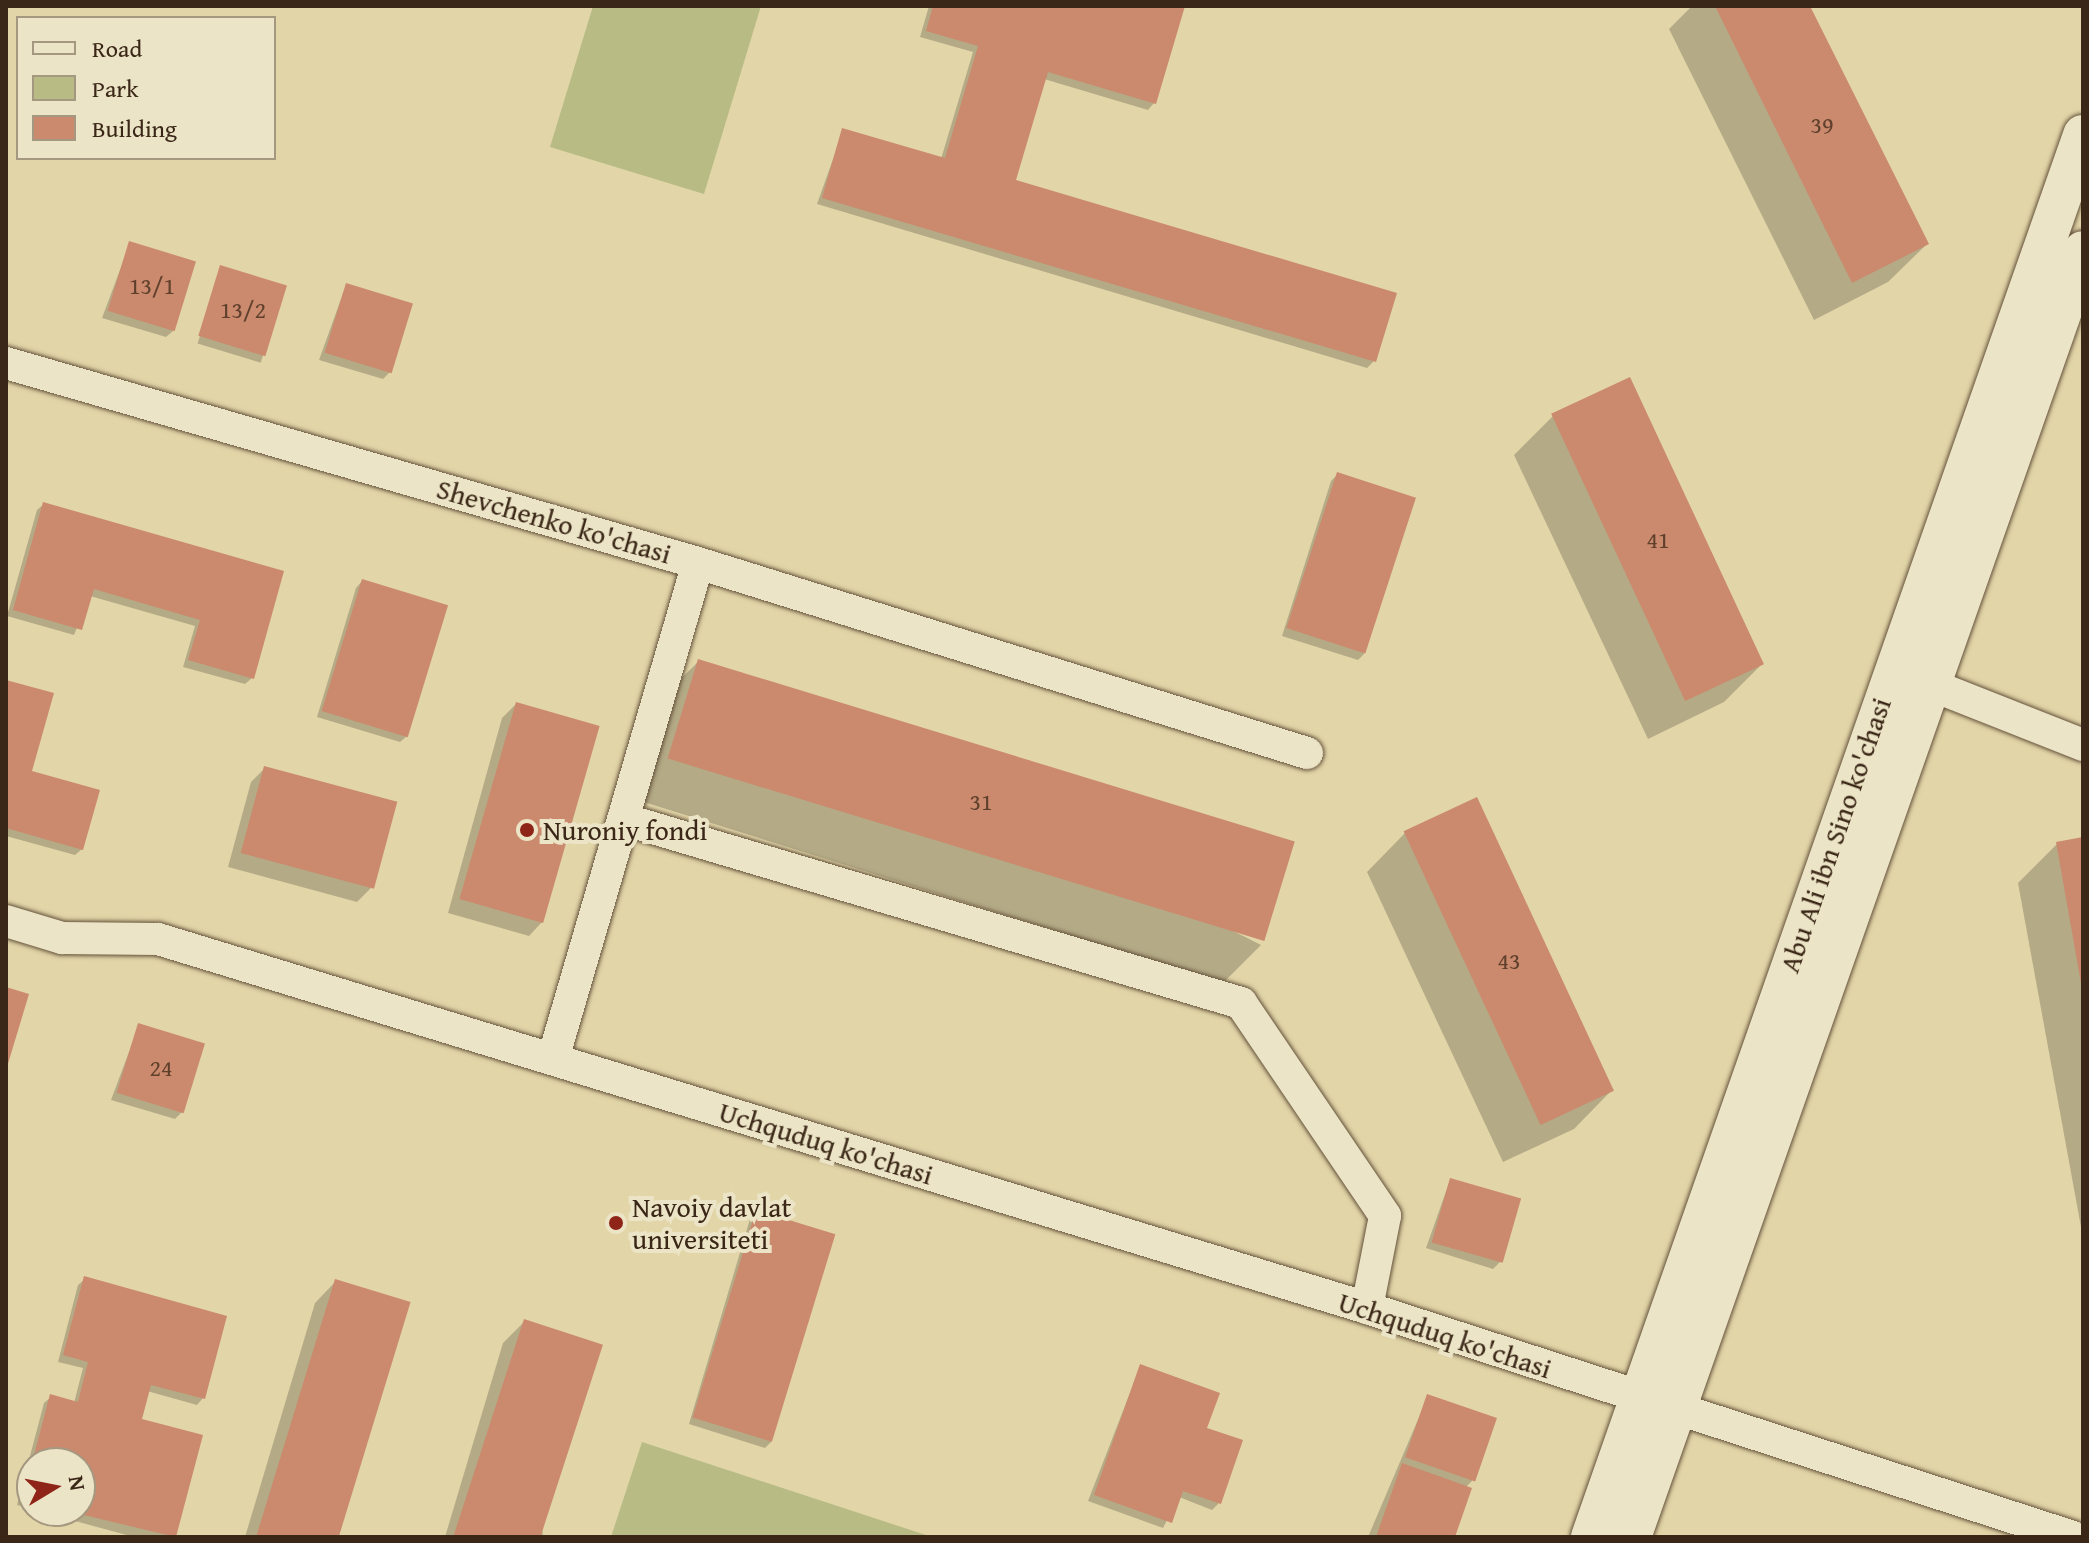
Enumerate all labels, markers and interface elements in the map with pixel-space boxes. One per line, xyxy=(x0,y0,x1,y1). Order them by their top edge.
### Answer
legend xyxy=(16,16,276,160)
text: Road xyxy=(92,31,142,66)
text: Park xyxy=(92,71,138,106)
text: Building xyxy=(92,111,177,146)
house number: 39 xyxy=(1810,111,1834,139)
house number: 13/1 xyxy=(129,272,175,300)
house number: 13/2 xyxy=(220,296,266,324)
street label: Shevchenko ko'chasi xyxy=(433,471,675,571)
house number: 41 xyxy=(1646,526,1670,554)
street label: Abu Ali ibn Sino ko'chasi xyxy=(1772,693,1898,977)
house number: 31 xyxy=(969,788,993,816)
place label: Nuroniy fondi xyxy=(543,813,707,847)
marker: Nuroniy fondi xyxy=(518,821,536,839)
house number: 43 xyxy=(1497,947,1521,975)
house number: 24 xyxy=(149,1054,173,1082)
street label: Uchquduq ko'chasi xyxy=(715,1094,937,1192)
place label: Navoiy davlat universiteti xyxy=(632,1190,791,1256)
marker: Navoiy davlat universiteti xyxy=(607,1214,625,1232)
street label: Uchquduq ko'chasi xyxy=(1334,1285,1556,1385)
north arrow xyxy=(16,1447,96,1527)
text: N xyxy=(61,1473,95,1493)

